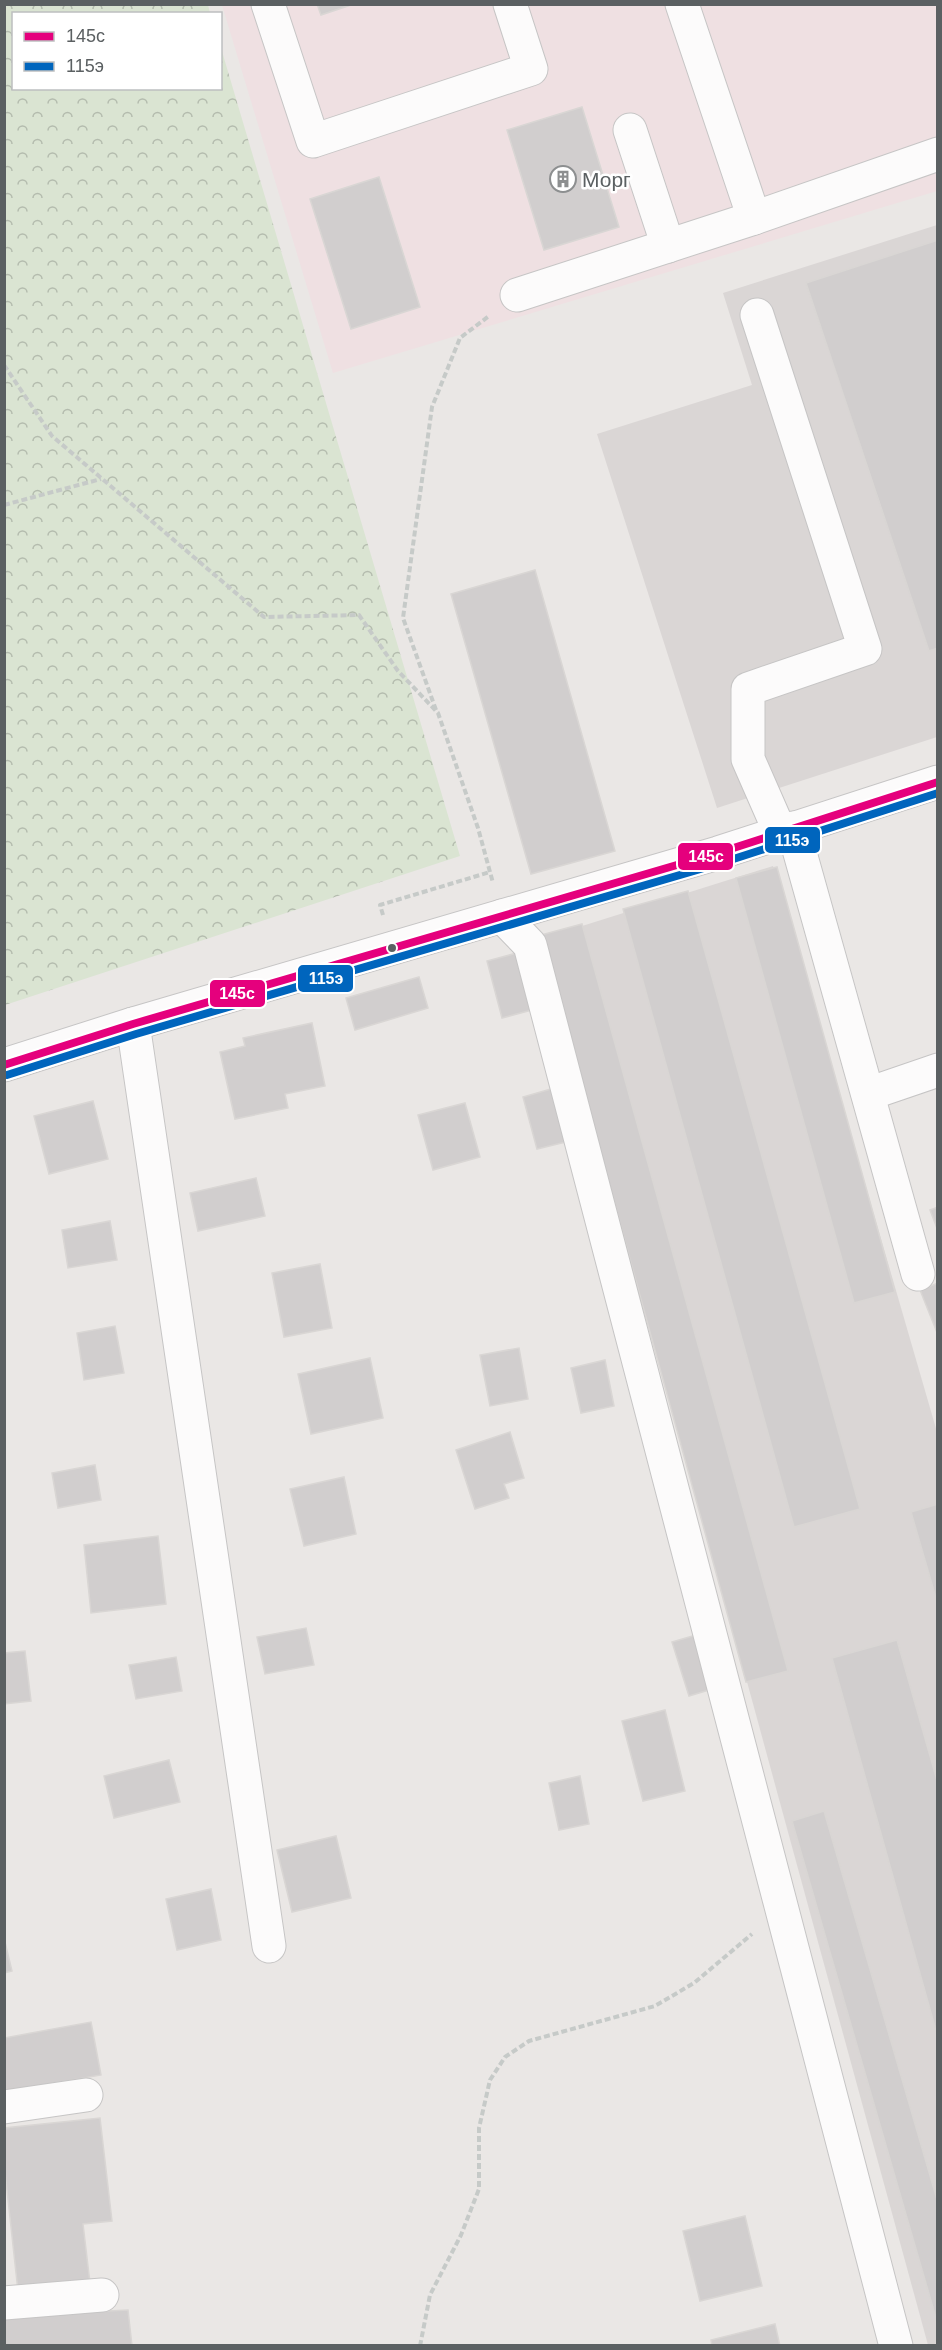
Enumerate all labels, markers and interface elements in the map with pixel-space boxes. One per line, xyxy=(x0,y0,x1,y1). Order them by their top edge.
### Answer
legend xyxy=(12,12,222,90)
text: 145с xyxy=(66,26,105,46)
text: 115э xyxy=(66,56,104,76)
building icon: Морг xyxy=(548,164,578,194)
place label: Морг xyxy=(582,168,631,191)
line badge: 115э xyxy=(764,826,821,854)
text: 115э xyxy=(775,832,809,849)
line badge: 145с xyxy=(677,842,734,871)
text: 145с xyxy=(688,848,724,865)
unlabelled marker xyxy=(386,942,398,954)
line badge: 115э xyxy=(297,964,354,993)
text: 115э xyxy=(309,970,343,987)
line badge: 145с xyxy=(209,979,266,1008)
text: 145с xyxy=(219,985,255,1002)

